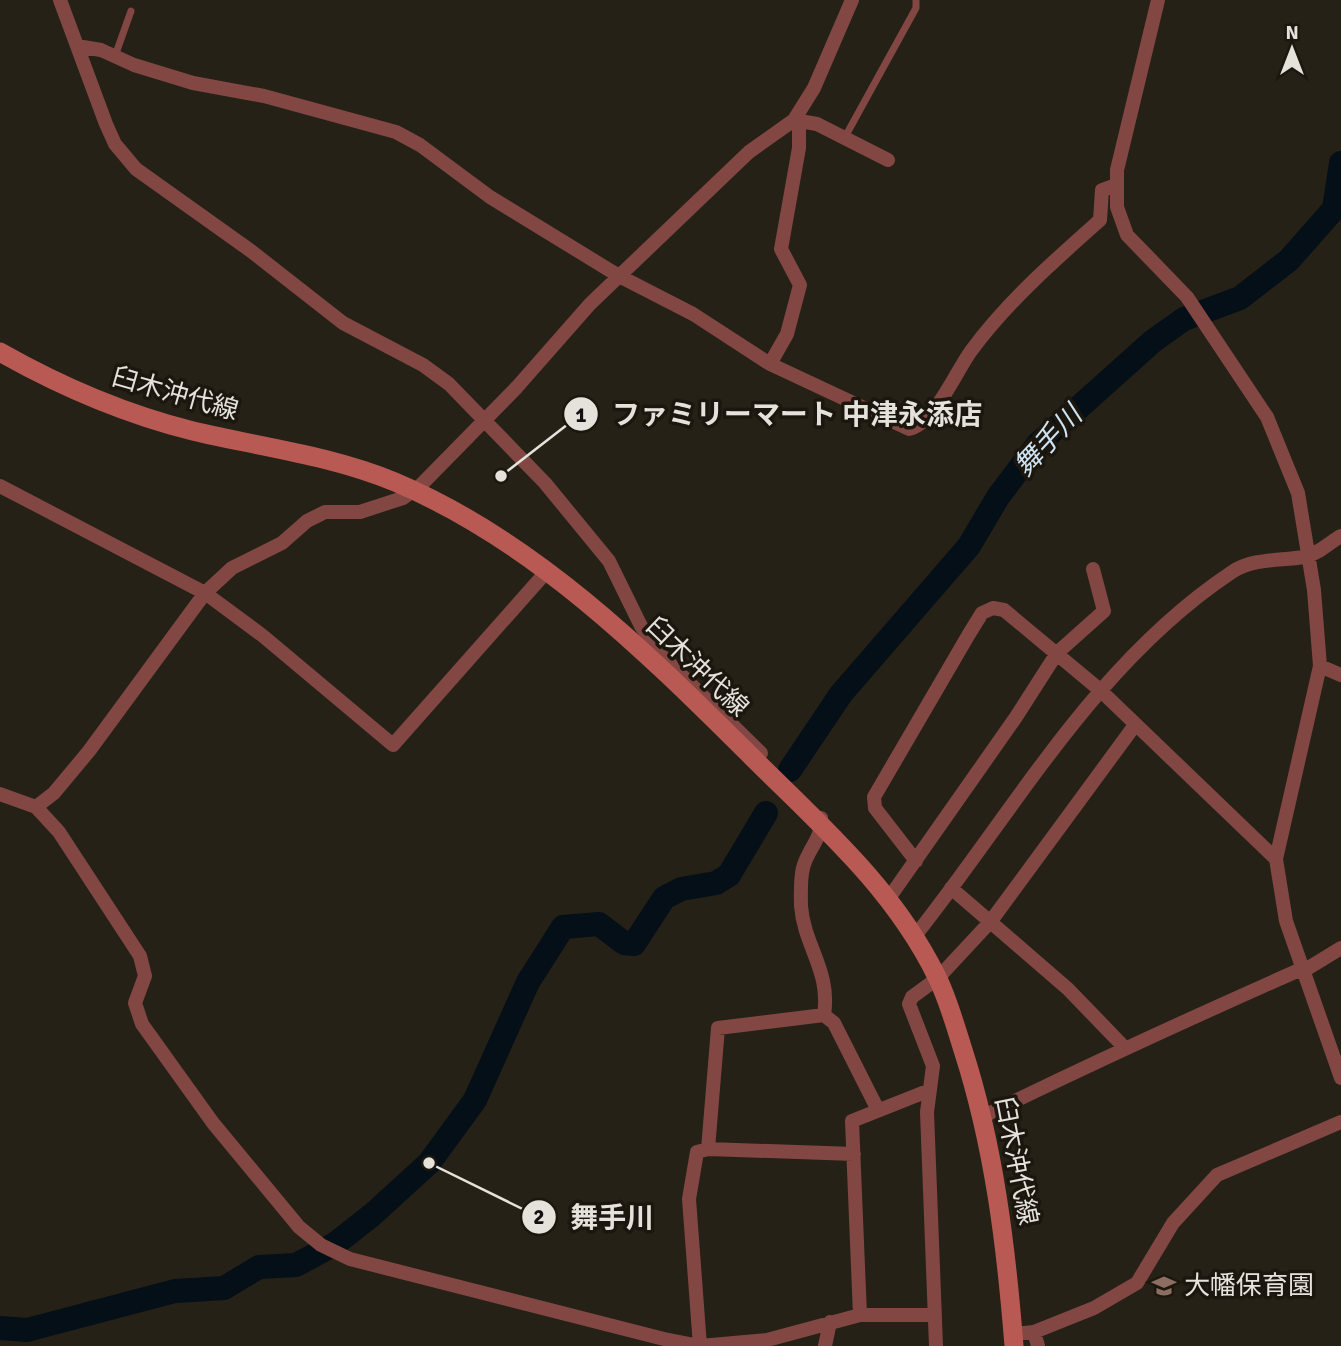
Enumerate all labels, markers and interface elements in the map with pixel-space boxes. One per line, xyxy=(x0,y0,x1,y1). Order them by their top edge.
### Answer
north arrow xyxy=(1257,14,1327,84)
text: N xyxy=(1285,21,1299,45)
street label: 臼木沖代線 xyxy=(108,361,242,427)
callout: ファミリーマート 中津永添店 xyxy=(563,390,996,439)
water label: 舞手川 xyxy=(1007,397,1091,483)
text: ファミリーマート 中津永添店 xyxy=(612,398,982,432)
text: 1 xyxy=(575,402,587,428)
street label: 臼木沖代線 xyxy=(639,610,755,724)
street label: 臼木沖代線 xyxy=(988,1094,1044,1228)
callout: 舞手川 xyxy=(521,1192,668,1241)
text: 舞手川 xyxy=(570,1201,654,1235)
text: 2 xyxy=(533,1204,545,1230)
place label: 大幡保育園 xyxy=(1184,1270,1314,1302)
school or university icon: 大幡保育園 xyxy=(1150,1272,1178,1300)

